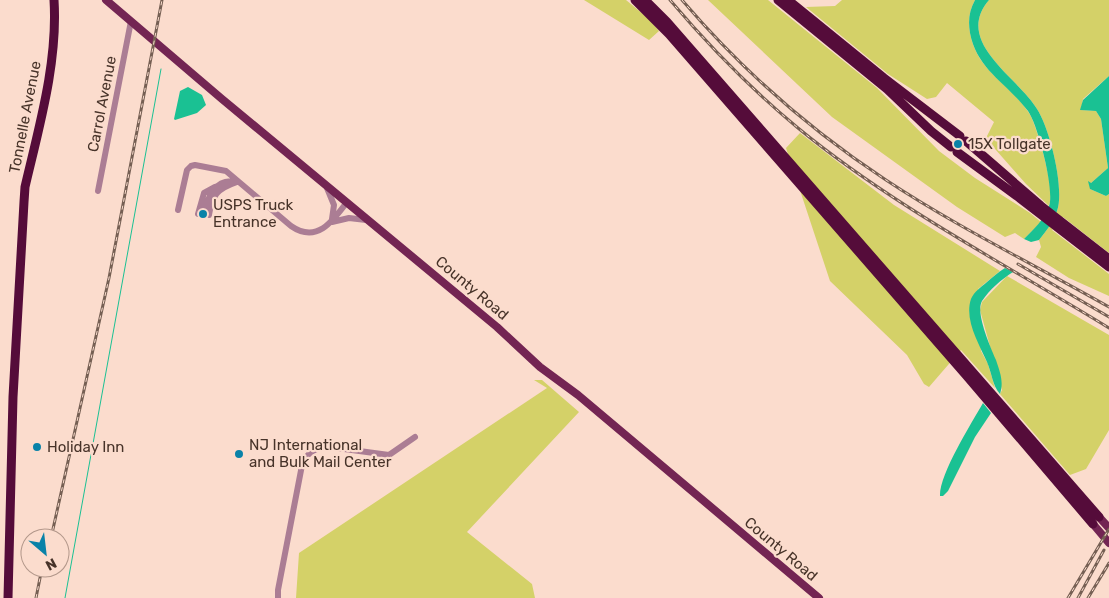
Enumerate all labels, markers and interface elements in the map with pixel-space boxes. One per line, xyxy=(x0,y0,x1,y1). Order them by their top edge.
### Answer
street label: Carrol Avenue xyxy=(84,54,120,154)
street label: Tonnelle Avenue xyxy=(5,59,45,175)
place label: 15X Tollgate xyxy=(968,135,1051,153)
marker: 15X Tollgate xyxy=(952,138,964,150)
place label: USPS Truck Entrance xyxy=(213,196,294,231)
marker: USPS Truck Entrance xyxy=(197,208,209,220)
street label: County Road xyxy=(432,252,512,324)
place label: NJ International and Bulk Mail Center xyxy=(249,436,392,471)
place label: Holiday Inn xyxy=(47,438,124,456)
marker: Holiday Inn xyxy=(31,441,43,453)
marker: NJ International and Bulk Mail Center xyxy=(233,448,245,460)
street label: County Road xyxy=(741,513,821,585)
north arrow xyxy=(20,528,70,578)
text: N xyxy=(42,554,59,574)

